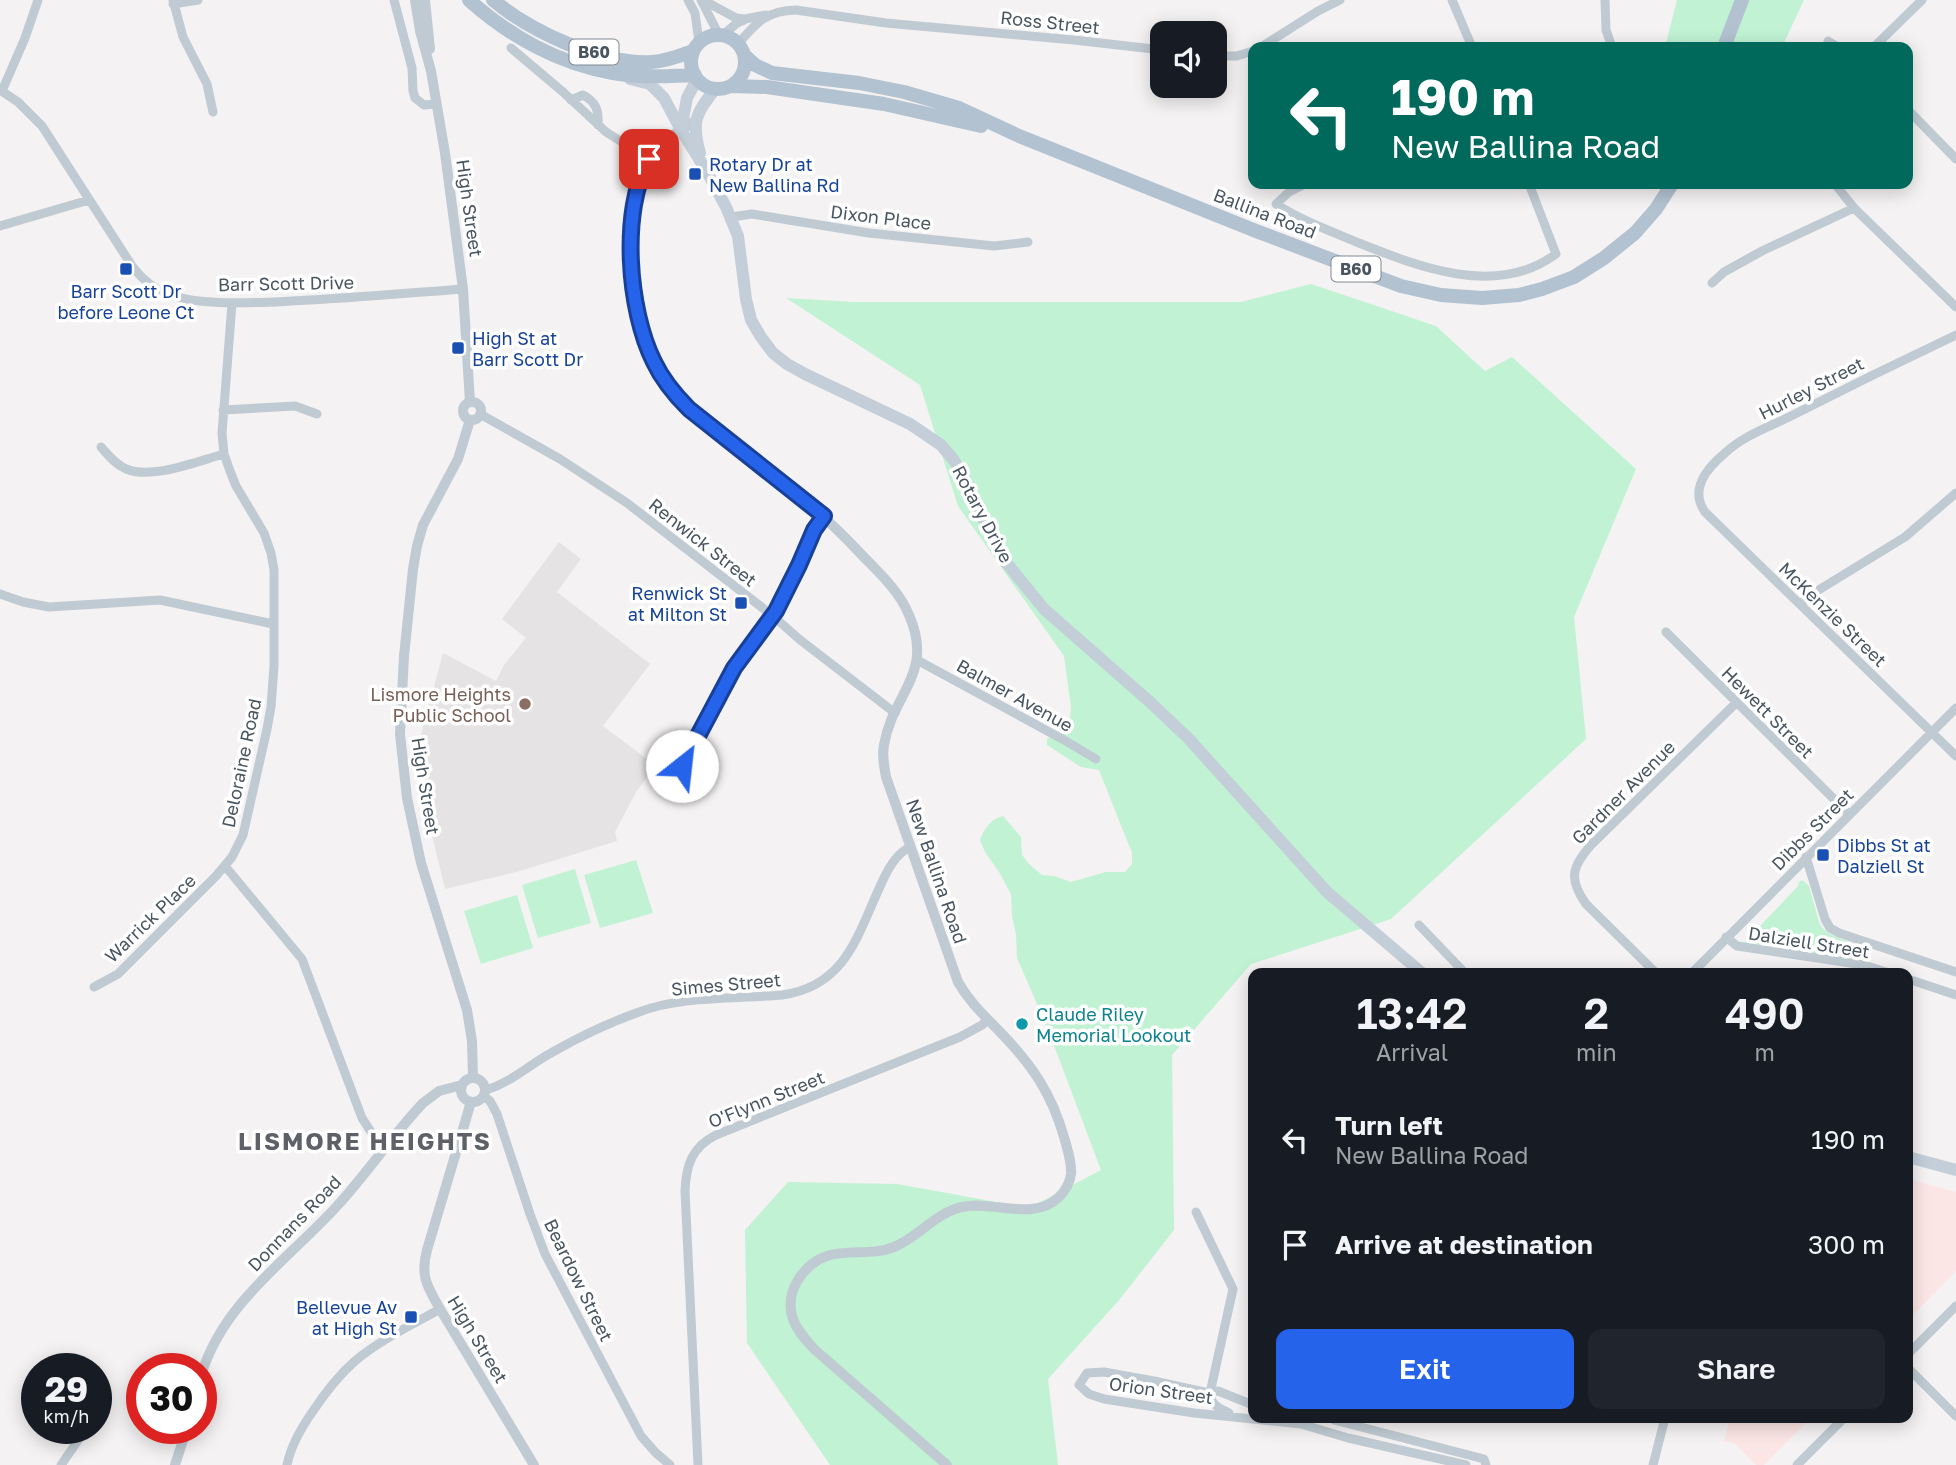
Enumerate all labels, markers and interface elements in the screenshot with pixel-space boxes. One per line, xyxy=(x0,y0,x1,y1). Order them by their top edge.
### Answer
street label: Ross Street xyxy=(999,6,1101,38)
map controls xyxy=(1150,21,1227,98)
button: sound xyxy=(1150,21,1227,98)
road number: B60 xyxy=(570,40,618,64)
text: 190 m xyxy=(1391,67,1534,126)
icon: left xyxy=(1276,70,1367,161)
text: New Ballina Road xyxy=(1391,127,1660,165)
pin xyxy=(619,129,679,189)
icon: arrive xyxy=(630,140,668,178)
place label: Rotary Dr at New Ballina Rd xyxy=(709,153,839,196)
street label: High Street xyxy=(452,158,488,258)
marker: Rotary Dr at New Ballina Rd xyxy=(687,166,703,182)
street label: Ballina Road xyxy=(1210,183,1320,243)
street label: Dixon Place xyxy=(829,200,933,234)
road number: B60 xyxy=(1332,256,1380,282)
marker: Barr Scott Dr before Leone Ct xyxy=(118,261,134,277)
street label: Barr Scott Drive xyxy=(218,271,354,295)
place label: Barr Scott Dr before Leone Ct xyxy=(57,280,195,323)
place label: High St at Barr Scott Dr xyxy=(472,327,583,370)
marker: High St at Barr Scott Dr xyxy=(450,340,466,356)
street label: Hurley Street xyxy=(1755,352,1867,424)
street label: Rotary Drive xyxy=(948,462,1018,566)
street label: Renwick Street xyxy=(645,493,761,591)
street label: McKenzie Street xyxy=(1775,557,1891,671)
place label: Renwick St at Milton St xyxy=(628,582,727,625)
marker: Renwick St at Milton St xyxy=(733,595,749,611)
street label: Balmer Avenue xyxy=(953,654,1077,736)
street label: Hewett Street xyxy=(1718,662,1818,762)
place label: Lismore Heights Public School xyxy=(370,683,511,726)
street label: Deloraine Road xyxy=(217,696,265,830)
marker: Lismore Heights Public School xyxy=(517,696,533,712)
position arrow xyxy=(645,729,719,803)
street label: High Street xyxy=(407,736,445,836)
street label: Gardner Avenue xyxy=(1567,736,1679,848)
street label: Dibbs Street xyxy=(1766,783,1858,875)
street label: New Ballina Road xyxy=(902,796,972,946)
place label: Dibbs St at Dalziell St xyxy=(1837,834,1931,877)
marker: Dibbs St at Dalziell St xyxy=(1815,847,1831,863)
street label: Warrick Place xyxy=(100,869,200,967)
street label: Dalziell Street xyxy=(1747,922,1871,962)
street label: Simes Street xyxy=(670,968,782,1000)
text: 13:42 xyxy=(1356,988,1468,1038)
text: 2 xyxy=(1584,988,1609,1038)
text: 490 xyxy=(1725,988,1805,1038)
place label: Claude Riley Memorial Lookout xyxy=(1036,1003,1191,1046)
marker: Claude Riley Memorial Lookout xyxy=(1014,1016,1030,1032)
text: Arrival xyxy=(1376,1038,1448,1066)
text: min xyxy=(1576,1038,1617,1066)
text: m xyxy=(1755,1038,1775,1066)
street label: O'Flynn Street xyxy=(705,1066,827,1132)
text: Turn left xyxy=(1335,1110,1443,1141)
icon: left xyxy=(1276,1121,1314,1159)
text: 190 m xyxy=(1811,1124,1885,1155)
district label: LISMORE HEIGHTS xyxy=(238,1126,492,1155)
text: New Ballina Road xyxy=(1335,1141,1529,1169)
street label: Donnans Road xyxy=(243,1170,345,1276)
street label: Beardow Street xyxy=(540,1215,618,1345)
icon: arrive xyxy=(1276,1226,1314,1264)
text: Arrive at destination xyxy=(1335,1229,1593,1260)
text: 300 m xyxy=(1808,1229,1885,1260)
street label: High Street xyxy=(443,1291,513,1387)
place label: Bellevue Av at High St xyxy=(296,1296,397,1339)
marker: Bellevue Av at High St xyxy=(403,1309,419,1325)
button: Exit xyxy=(1276,1329,1574,1409)
button: Share xyxy=(1588,1329,1885,1409)
speed limit sign: 30 xyxy=(126,1353,217,1444)
text: 29 xyxy=(45,1368,88,1410)
street label: Orion Street xyxy=(1108,1372,1214,1408)
text: km/h xyxy=(44,1405,89,1427)

